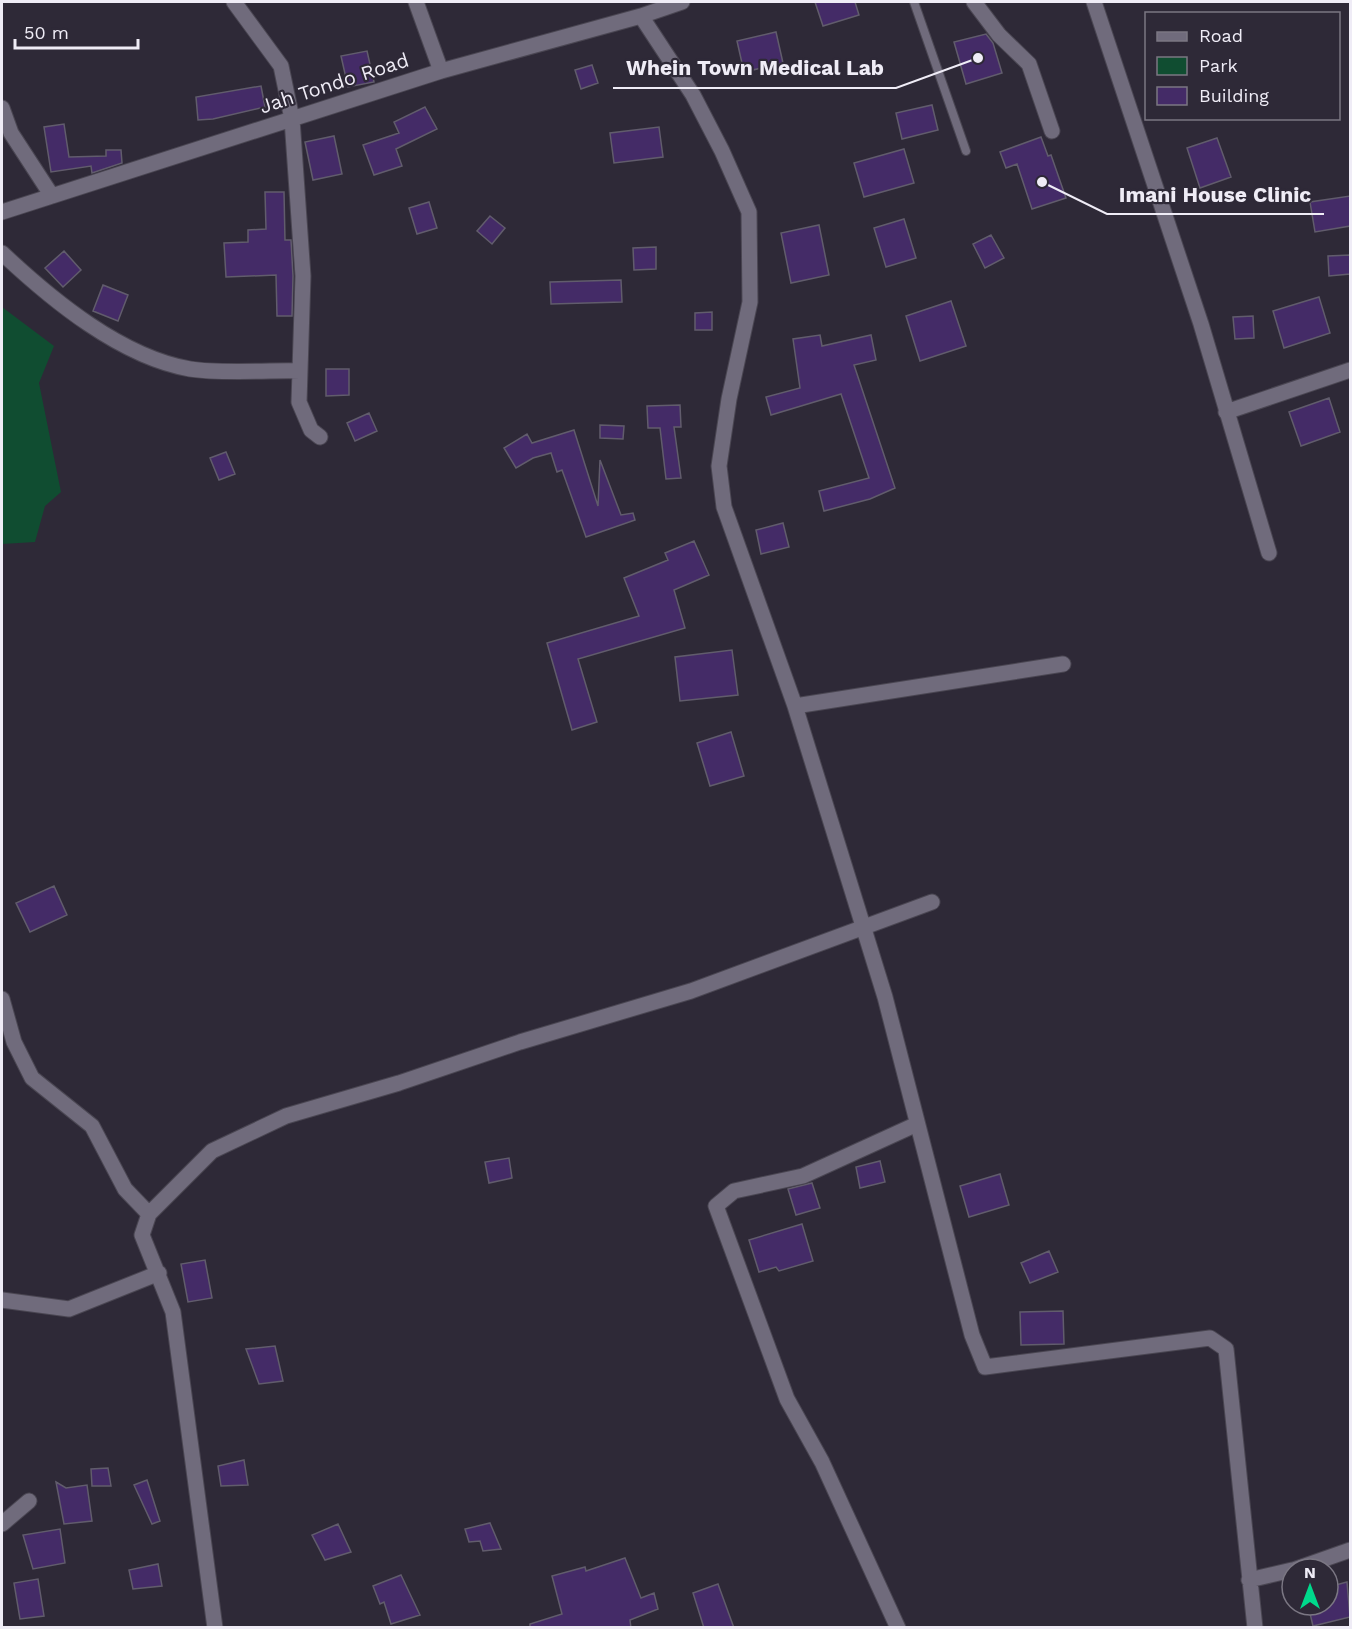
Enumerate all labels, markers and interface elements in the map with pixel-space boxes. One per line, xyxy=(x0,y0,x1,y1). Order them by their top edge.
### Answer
scale bar xyxy=(15,12,138,50)
legend xyxy=(1145,12,1340,120)
text: 50 m xyxy=(24,22,69,43)
text: Road xyxy=(1199,25,1243,46)
street label: Jah Tondo Road xyxy=(256,48,412,118)
callout: Whein Town Medical Lab xyxy=(613,49,896,88)
text: Whein Town Medical Lab xyxy=(626,55,884,80)
text: Park xyxy=(1199,55,1238,76)
text: Building xyxy=(1199,85,1269,106)
callout: Imani House Clinic xyxy=(1107,175,1324,214)
text: Imani House Clinic xyxy=(1119,182,1311,207)
north arrow xyxy=(1280,1557,1340,1617)
text: N xyxy=(1304,1563,1316,1582)

